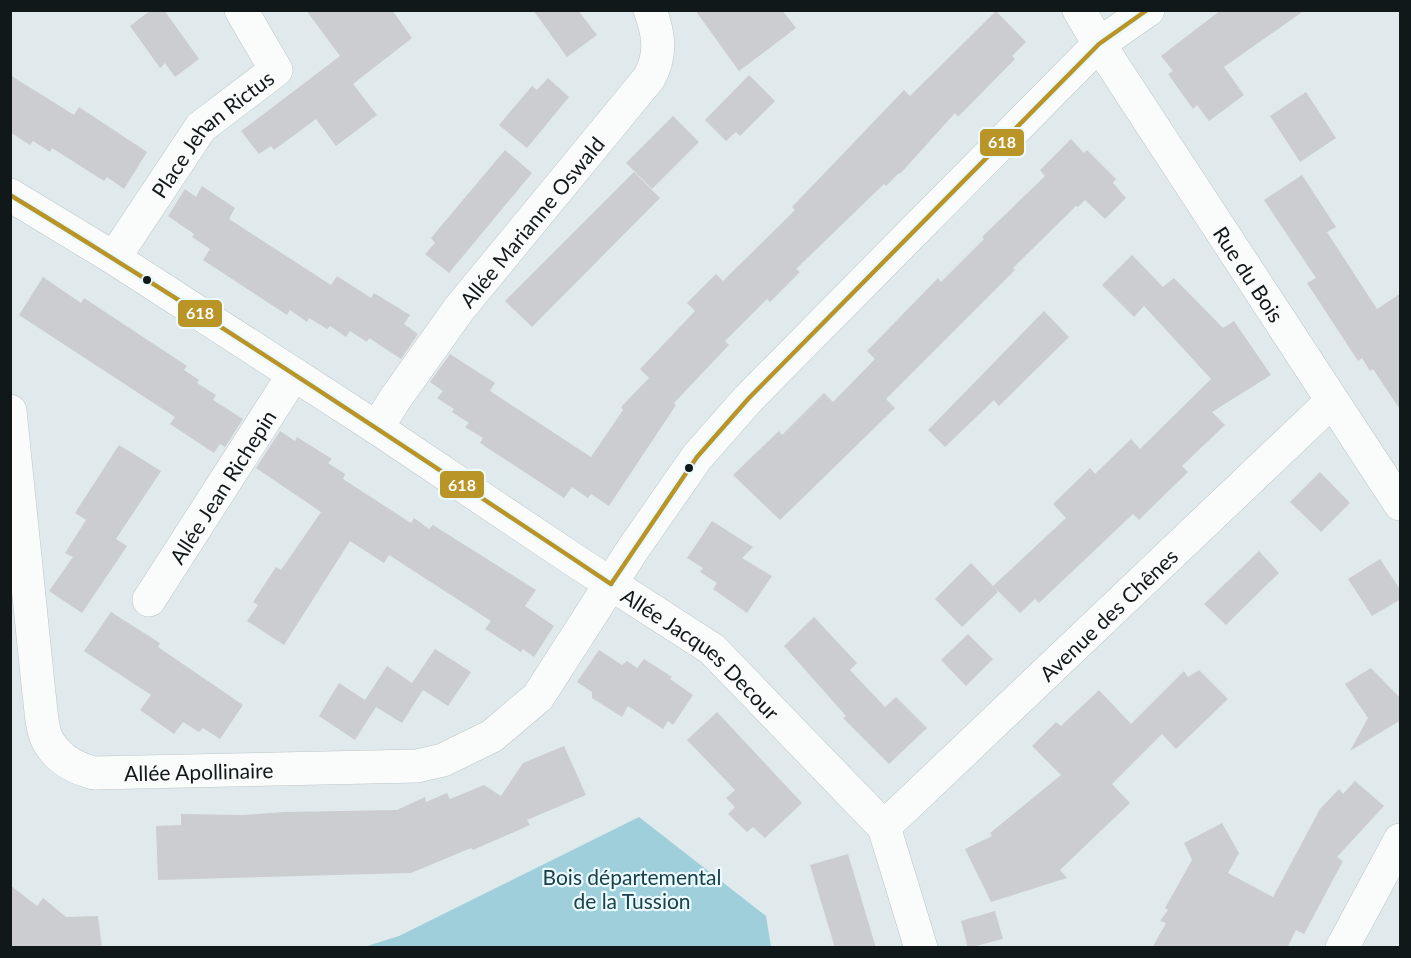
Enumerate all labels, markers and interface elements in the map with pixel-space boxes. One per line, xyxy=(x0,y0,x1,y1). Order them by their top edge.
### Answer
street label: Place Jehan Rictus xyxy=(145,64,278,202)
line badge: 618 xyxy=(979,128,1025,157)
street label: Allée Marianne Oswald xyxy=(454,131,609,312)
text: 618 xyxy=(988,132,1016,151)
street label: Rue du Bois xyxy=(1209,221,1290,326)
unlabelled marker xyxy=(141,274,153,286)
line badge: 618 xyxy=(177,299,223,328)
text: 618 xyxy=(186,303,214,322)
street label: Allée Jean Richepin xyxy=(163,405,280,568)
unlabelled marker xyxy=(683,462,695,474)
line badge: 618 xyxy=(439,470,485,499)
text: 618 xyxy=(448,475,476,494)
street label: Avenue des Chênes xyxy=(1034,543,1182,686)
street label: Allée Jacques Decour xyxy=(617,582,785,724)
street label: Allée Apollinaire xyxy=(124,757,274,785)
park label: Bois départemental de la Tussion xyxy=(543,864,721,913)

